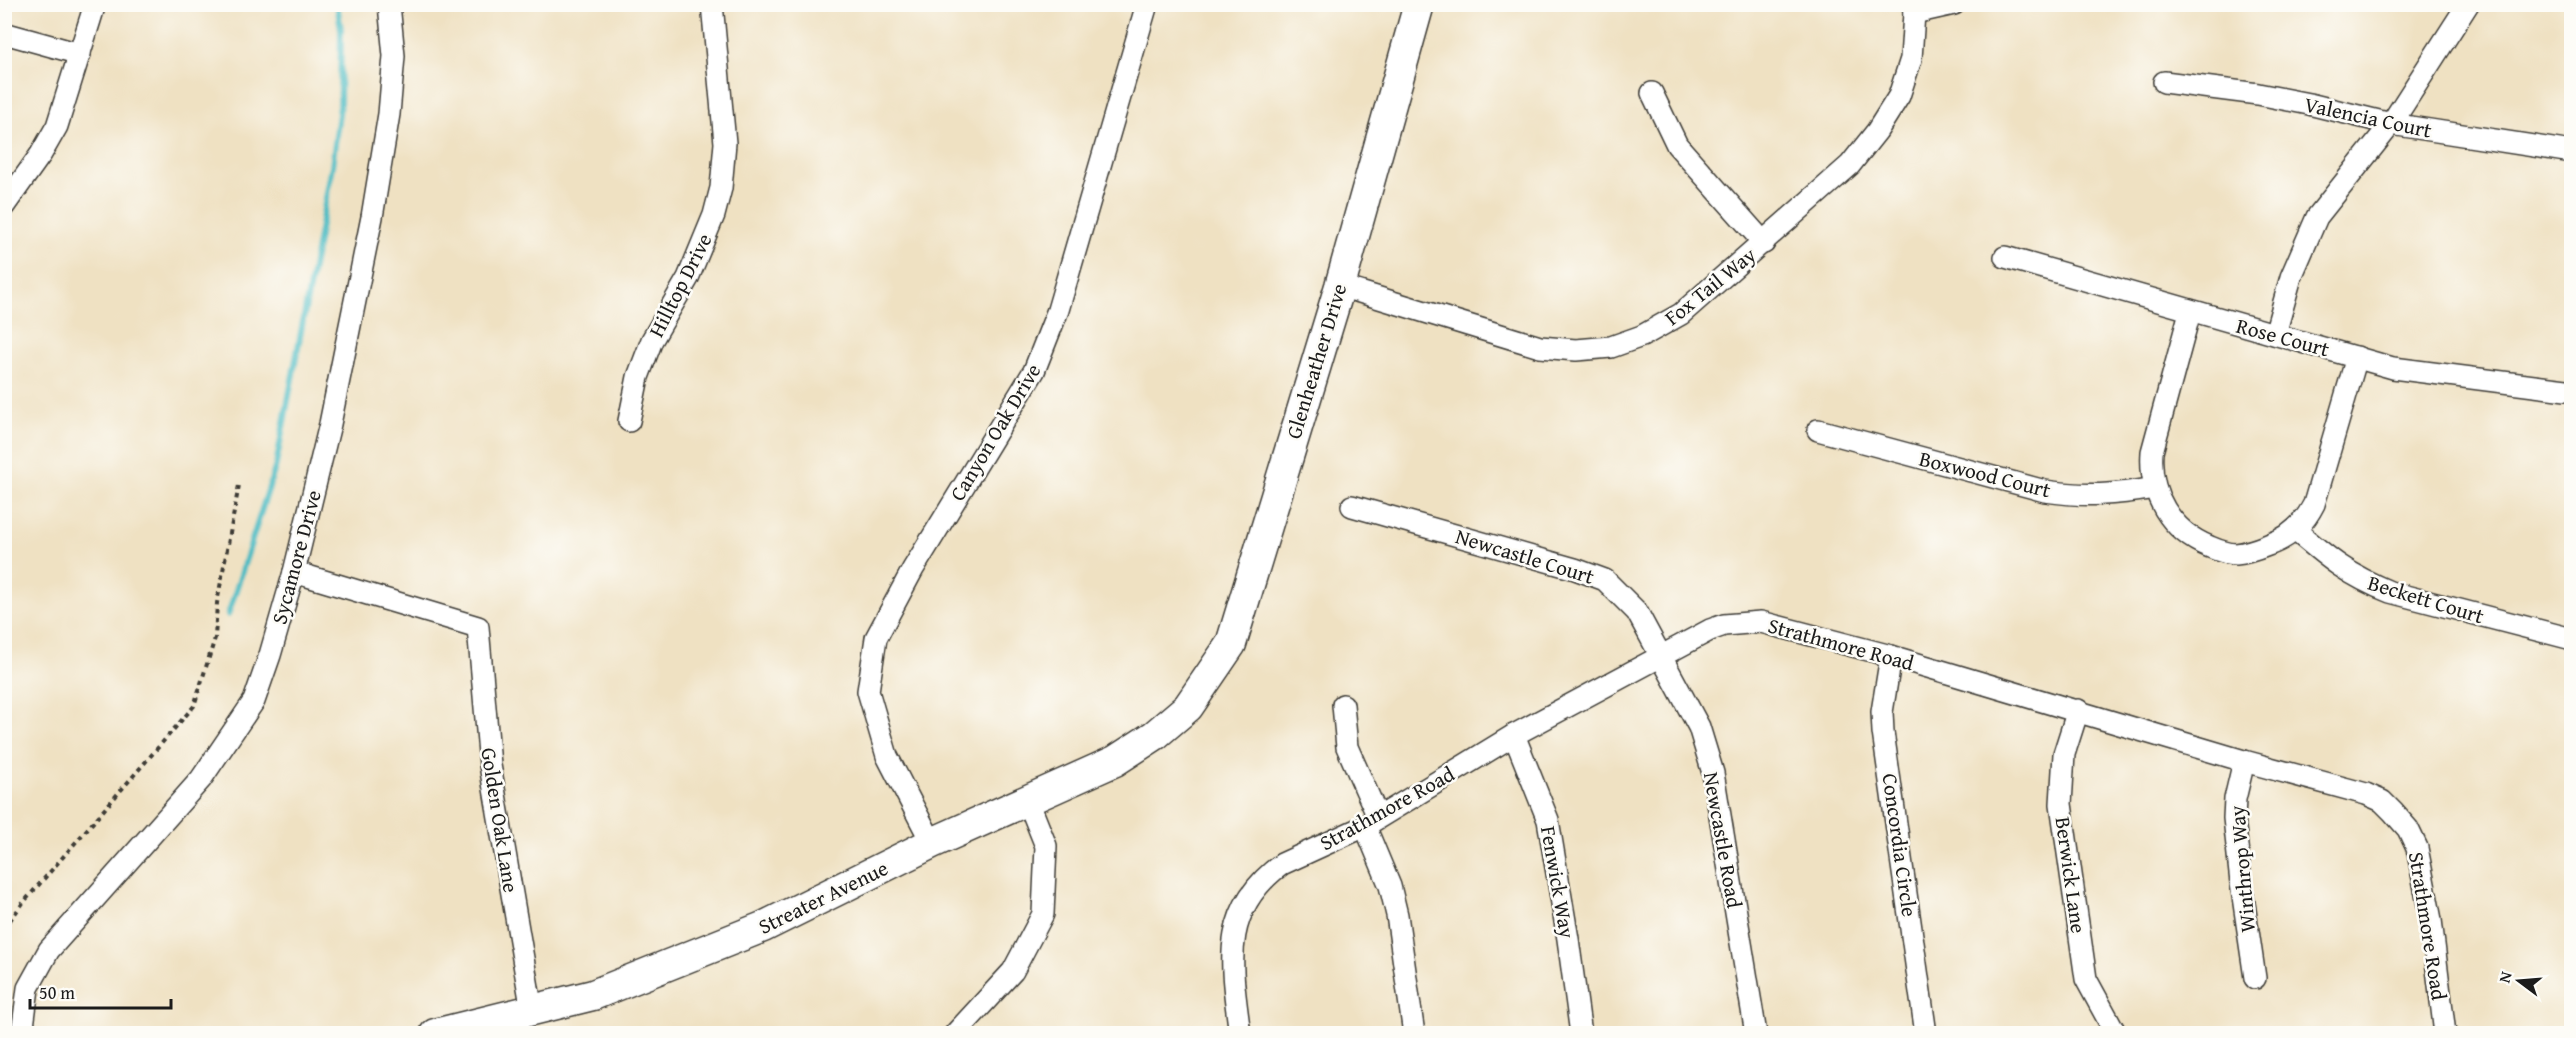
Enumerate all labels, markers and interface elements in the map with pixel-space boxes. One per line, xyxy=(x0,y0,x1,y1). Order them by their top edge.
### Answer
street label: Valencia Court xyxy=(2302,88,2435,146)
street label: Hilltop Drive xyxy=(641,228,719,342)
street label: Fox Tail Way xyxy=(1658,239,1763,333)
street label: Glenheather Drive xyxy=(1278,279,1354,442)
street label: Rose Court xyxy=(2233,310,2334,364)
street label: Canyon Oak Drive xyxy=(942,357,1048,507)
street label: Boxwood Court xyxy=(1916,443,2054,505)
street label: Sycamore Drive xyxy=(263,486,329,628)
street label: Newcastle Court xyxy=(1452,520,1599,592)
street label: Beckett Court xyxy=(2364,567,2488,632)
street label: Strathmore Road xyxy=(1765,610,1918,679)
street label: Golden Oak Lane xyxy=(473,745,527,895)
street label: Strathmore Road xyxy=(1314,758,1461,858)
street label: Newcastle Road xyxy=(1696,769,1750,911)
street label: Concordia Circle xyxy=(1875,771,1925,919)
street label: Winthrop Way xyxy=(2221,804,2263,934)
street label: Berwick Lane xyxy=(2047,815,2095,935)
street label: Fenwick Way xyxy=(1533,823,1583,941)
street label: Strathmore Road xyxy=(2401,850,2455,1003)
street label: Streater Avenue xyxy=(753,852,893,942)
north arrow xyxy=(2489,951,2549,1011)
text: N xyxy=(2492,968,2518,985)
scale bar xyxy=(30,972,171,1010)
text: 50 m xyxy=(39,979,75,1006)

